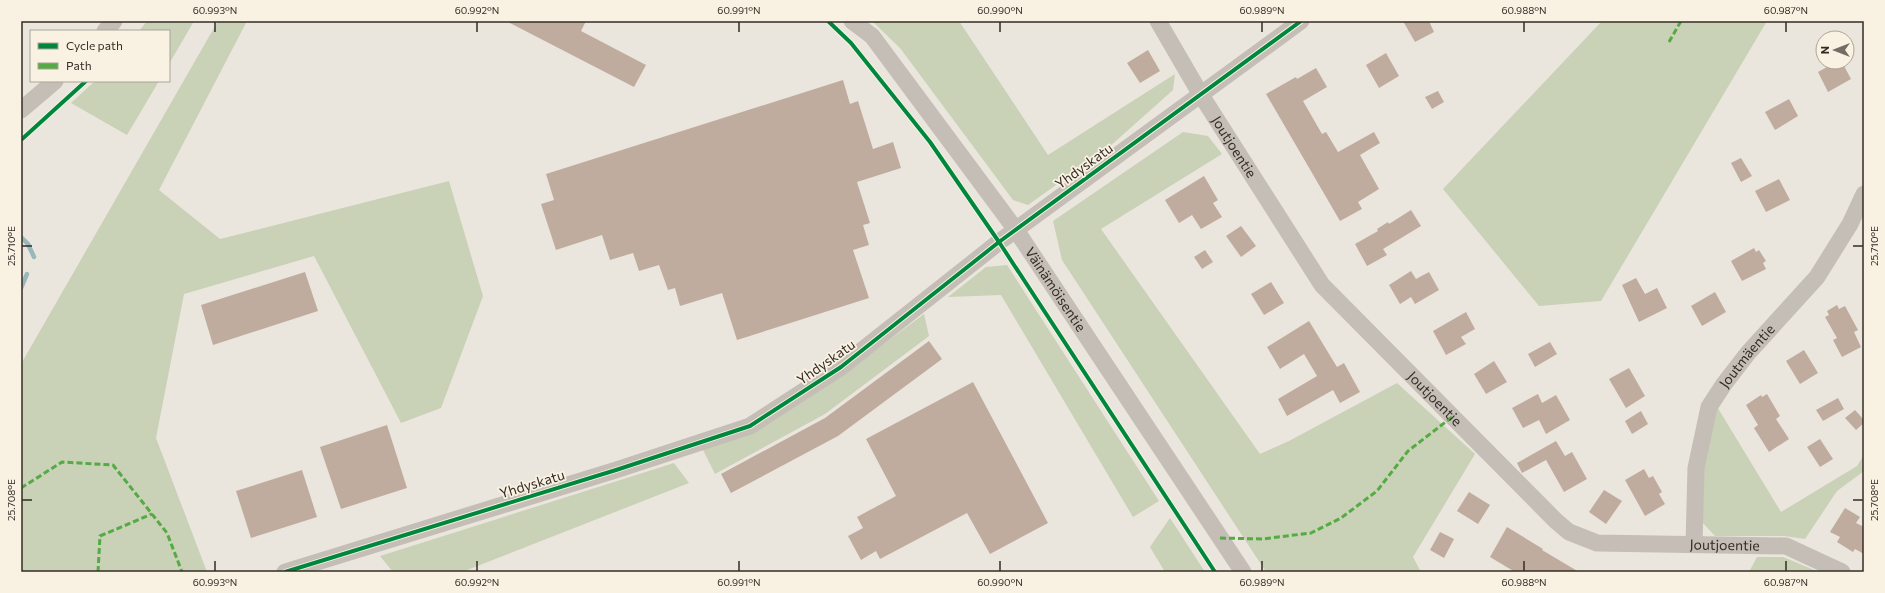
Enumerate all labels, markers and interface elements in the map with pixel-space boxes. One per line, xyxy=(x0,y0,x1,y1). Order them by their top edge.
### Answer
text: 60.993°N xyxy=(193,4,237,16)
text: 60.992°N xyxy=(455,4,499,16)
text: 60.991°N xyxy=(717,4,761,16)
text: 60.990°N xyxy=(977,4,1023,16)
text: 60.989°N xyxy=(1239,4,1285,16)
text: 60.988°N xyxy=(1501,4,1547,16)
text: 60.987°N xyxy=(1764,4,1808,16)
legend xyxy=(30,30,170,82)
north arrow xyxy=(1815,30,1855,70)
text: Cycle path xyxy=(66,38,123,52)
text: N xyxy=(1818,46,1831,54)
text: Path xyxy=(66,58,92,72)
street label: Joutjoentie xyxy=(1208,112,1260,181)
street label: Yhdyskatu xyxy=(1052,139,1116,192)
text: 25.710°E xyxy=(5,226,17,266)
text: 25.710°E xyxy=(1868,226,1880,266)
street label: Väinämöisentie xyxy=(1022,244,1090,335)
street label: Joutmäentie xyxy=(1715,320,1778,391)
street label: Yhdyskatu xyxy=(793,335,858,388)
street label: Joutjoentie xyxy=(1404,367,1466,429)
street label: Yhdyskatu xyxy=(497,466,566,501)
text: 25.708°E xyxy=(5,479,17,521)
text: 25.708°E xyxy=(1868,479,1880,521)
street label: Joutjoentie xyxy=(1689,535,1760,554)
text: 60.993°N xyxy=(193,576,237,588)
text: 60.992°N xyxy=(455,576,499,588)
text: 60.991°N xyxy=(717,576,761,588)
text: 60.990°N xyxy=(977,576,1023,588)
text: 60.989°N xyxy=(1239,576,1285,588)
text: 60.988°N xyxy=(1501,576,1547,588)
text: 60.987°N xyxy=(1764,576,1808,588)

